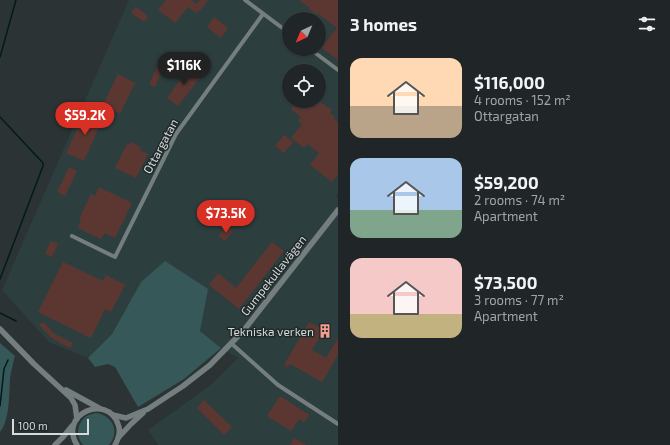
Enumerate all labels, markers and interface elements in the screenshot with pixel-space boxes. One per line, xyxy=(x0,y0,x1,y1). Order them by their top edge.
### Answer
north arrow xyxy=(282,12,326,56)
map controls xyxy=(282,12,326,108)
icon: filters xyxy=(636,13,658,35)
text: 3 homes xyxy=(350,14,417,34)
pin: $116K xyxy=(156,52,212,86)
text: $116K xyxy=(167,57,201,73)
button: locate xyxy=(282,64,326,108)
text: $116,000 xyxy=(474,72,545,92)
icon: home xyxy=(382,74,430,122)
text: 4 rooms · 152 m² xyxy=(474,92,571,108)
pin: $59.2K xyxy=(52,102,118,136)
text: $59.2K xyxy=(64,107,106,123)
text: Ottargatan xyxy=(474,108,539,124)
street label: Ottargatan xyxy=(140,116,180,176)
text: $59,200 xyxy=(474,172,539,192)
icon: home xyxy=(382,174,430,222)
text: 2 rooms · 74 m² xyxy=(474,192,565,208)
pin: $73.5K xyxy=(193,200,259,234)
text: $73.5K xyxy=(206,205,246,221)
text: Apartment xyxy=(474,208,538,224)
street label: Gumpekullavägen xyxy=(237,232,309,318)
text: $73,500 xyxy=(474,272,537,292)
icon: home xyxy=(382,274,430,322)
text: 3 rooms · 77 m² xyxy=(474,292,564,308)
text: Apartment xyxy=(474,308,538,324)
building icon: Tekniska verken xyxy=(317,323,333,339)
place label: Tekniska verken xyxy=(228,324,314,338)
scale bar xyxy=(12,417,89,436)
text: 100 m xyxy=(18,419,48,432)

